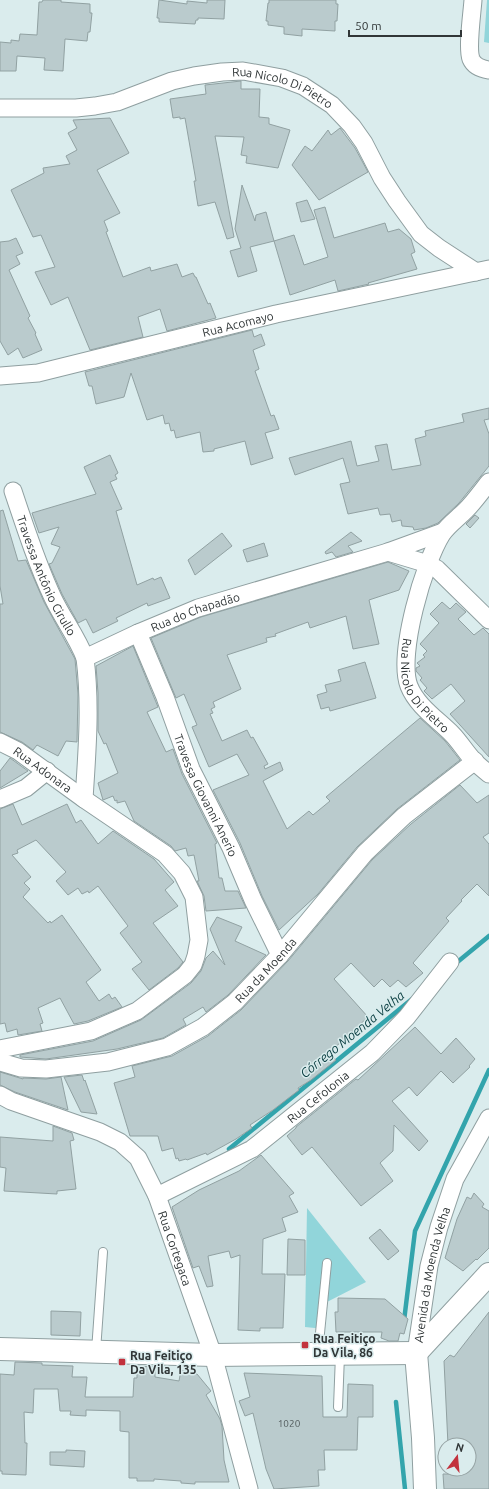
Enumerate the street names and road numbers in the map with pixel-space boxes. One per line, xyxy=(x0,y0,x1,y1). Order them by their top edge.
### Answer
street label: Rua Nicolo Di Pietro xyxy=(232,64,335,110)
street label: Rua Acomayo xyxy=(201,308,275,339)
street label: Travessa Antônio Cirullo xyxy=(15,514,79,638)
street label: Rua do Chapadão xyxy=(149,590,241,634)
street label: Rua Nicolo Di Pietro xyxy=(400,638,452,735)
street label: Travessa Giovanni Anerio xyxy=(172,732,240,858)
street label: Rua Adonara xyxy=(11,744,75,795)
street label: Rua da Moenda xyxy=(232,935,298,1005)
street label: Rua Cefolonia xyxy=(284,1068,351,1125)
street label: Avenida da Moenda Velha xyxy=(411,1205,452,1343)
street label: Rua Cortegaca xyxy=(156,1209,195,1287)

